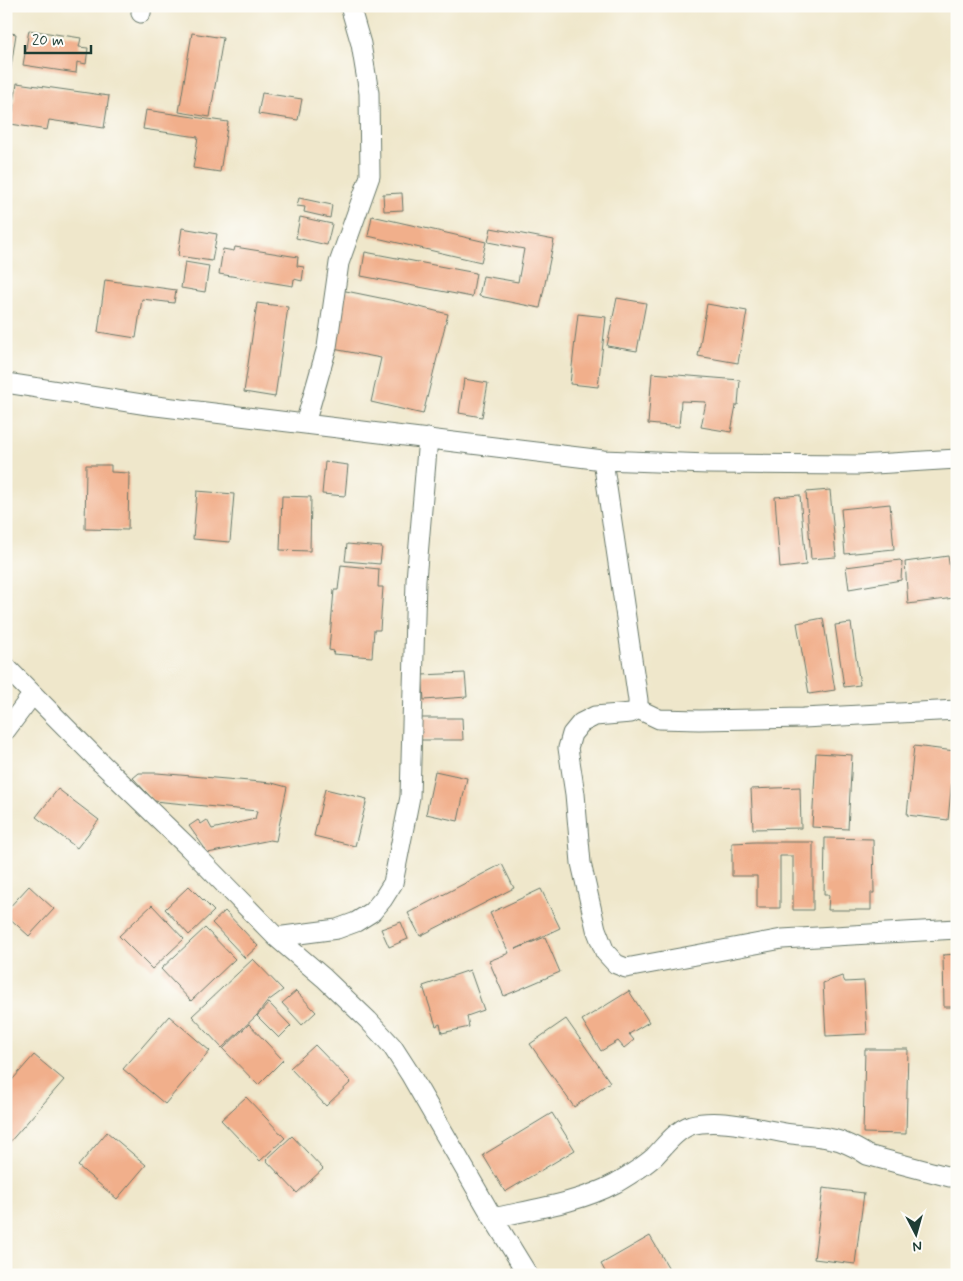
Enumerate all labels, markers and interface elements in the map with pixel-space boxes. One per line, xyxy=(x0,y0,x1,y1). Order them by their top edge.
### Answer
scale bar xyxy=(25,22,91,54)
text: 20 m xyxy=(32,31,64,51)
north arrow xyxy=(890,1208,940,1258)
text: N xyxy=(912,1236,923,1255)

